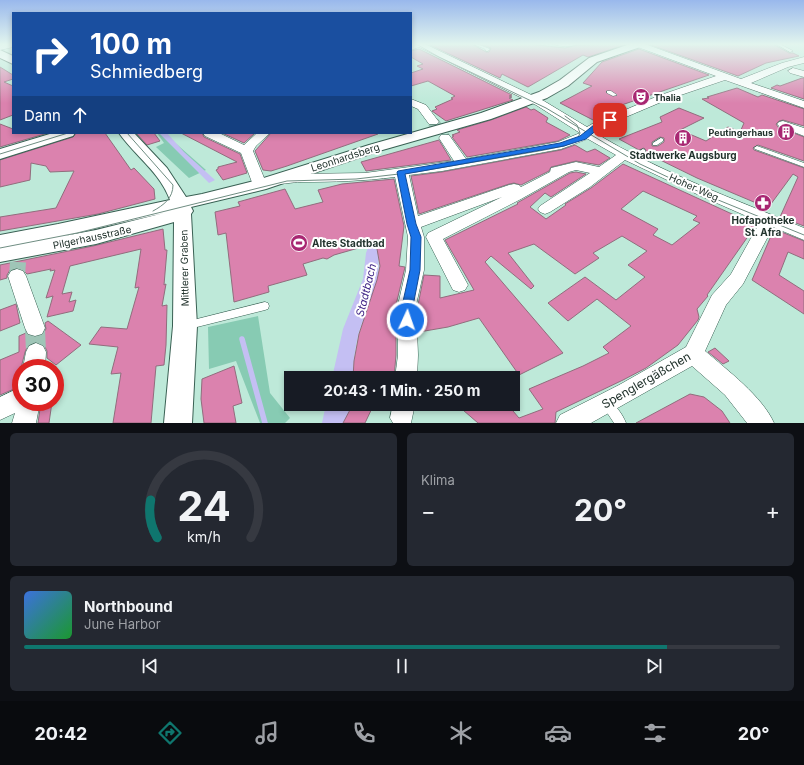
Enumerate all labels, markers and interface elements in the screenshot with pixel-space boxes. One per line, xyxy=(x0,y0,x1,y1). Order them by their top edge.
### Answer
text: 100 m xyxy=(90,27,172,61)
icon: right xyxy=(24,28,76,80)
text: Schmiedberg xyxy=(90,61,203,82)
theatre icon: Thalia xyxy=(631,87,651,107)
place label: Thalia xyxy=(654,92,681,103)
pin xyxy=(593,103,627,137)
icon: ahead xyxy=(69,104,91,126)
text: Dann xyxy=(24,106,61,125)
icon: arrive xyxy=(599,109,621,131)
building icon: Peutingerhaus xyxy=(776,122,796,142)
place label: Peutingerhaus xyxy=(709,127,773,138)
building icon: Stadtwerke Augsburg xyxy=(673,128,693,148)
street label: Leonhardsberg xyxy=(309,140,381,174)
place label: Stadtwerke Augsburg xyxy=(629,149,737,162)
street label: Hoher Weg xyxy=(667,171,721,203)
pharmacy icon: Hofapotheke St. Afra xyxy=(753,193,773,213)
place label: Hofapotheke St. Afra xyxy=(731,214,795,238)
street label: Pilgerhausstraße xyxy=(52,223,132,251)
street label: Mittlerer Graben xyxy=(177,229,191,306)
sports icon: Altes Stadtbad xyxy=(289,233,309,253)
place label: Altes Stadtbad xyxy=(312,237,385,249)
water label: Stadtbach xyxy=(353,262,379,318)
position arrow xyxy=(386,299,428,341)
street label: Spenglergäßchen xyxy=(599,348,693,412)
speed limit sign: 30 xyxy=(12,359,64,411)
text: 20:43 · 1 Min. · 250 m xyxy=(324,381,480,400)
text: Klima xyxy=(421,472,455,488)
text: 24 xyxy=(177,480,230,530)
text: 20° xyxy=(574,492,627,528)
text: − xyxy=(421,498,436,524)
text: + xyxy=(765,498,780,524)
text: km/h xyxy=(187,527,220,544)
text: Northbound xyxy=(84,597,173,616)
text: June Harbor xyxy=(84,616,161,632)
icon: previous xyxy=(139,655,161,677)
icon: pause xyxy=(391,655,413,677)
icon: next xyxy=(643,655,665,677)
icon: directions xyxy=(156,719,184,747)
icon: music xyxy=(253,719,281,747)
icon: phone xyxy=(350,719,378,747)
icon: climate xyxy=(447,719,475,747)
icon: car xyxy=(544,719,572,747)
icon: filters xyxy=(641,719,669,747)
text: 20:42 xyxy=(34,723,87,744)
text: 20° xyxy=(738,723,770,744)

